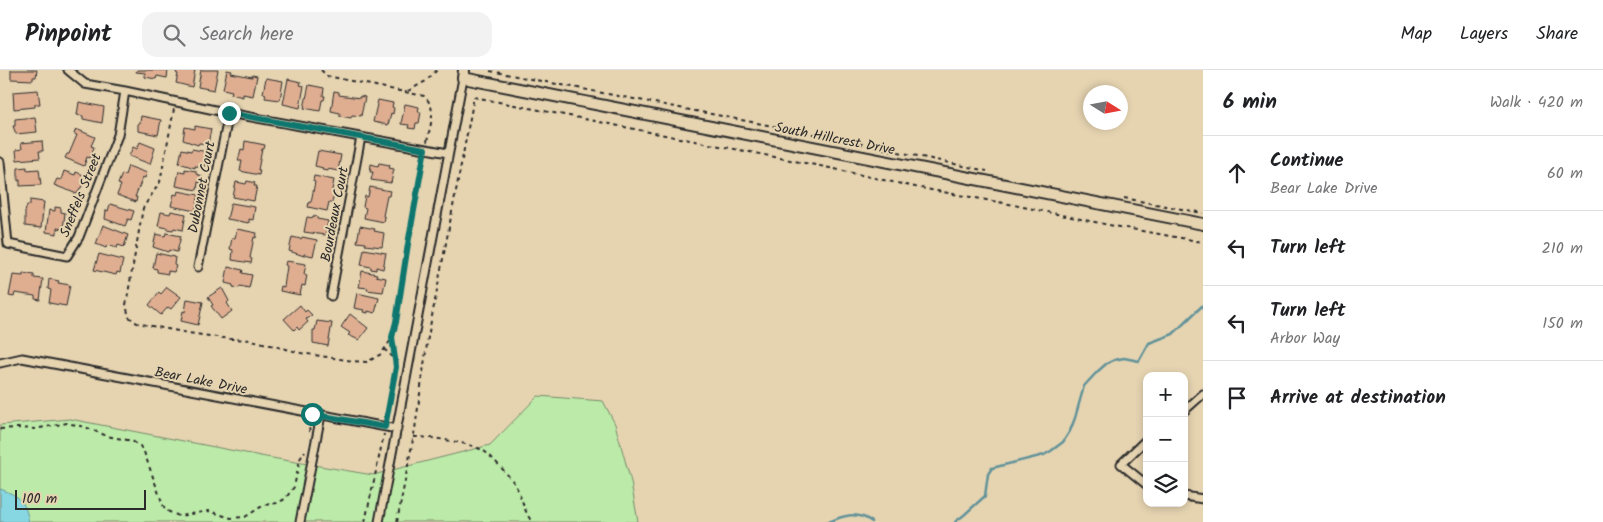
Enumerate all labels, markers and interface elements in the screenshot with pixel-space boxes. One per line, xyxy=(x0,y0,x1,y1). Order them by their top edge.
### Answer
search box xyxy=(142,12,492,57)
text: Pinpoint xyxy=(25,15,112,54)
text: Search here xyxy=(200,20,294,50)
text: Map xyxy=(1401,20,1432,49)
text: Layers xyxy=(1460,20,1508,49)
text: Share xyxy=(1536,20,1578,49)
icon: search xyxy=(160,21,188,49)
north arrow xyxy=(1083,85,1128,130)
text: 6 min xyxy=(1223,86,1277,119)
text: Walk · 420 m xyxy=(1490,90,1583,115)
route end xyxy=(218,102,241,125)
street label: South Hillcrest Drive xyxy=(773,117,897,162)
street label: Dubonnet Court xyxy=(182,139,222,235)
text: Continue xyxy=(1270,146,1343,176)
street label: Sneffels Street xyxy=(54,150,108,241)
icon: ahead xyxy=(1223,159,1251,187)
text: 60 m xyxy=(1547,161,1583,186)
street label: Bourdeaux Court xyxy=(315,164,355,264)
text: Bear Lake Drive xyxy=(1270,176,1377,201)
text: Turn left xyxy=(1270,233,1345,263)
icon: left xyxy=(1223,234,1251,262)
text: 210 m xyxy=(1542,236,1583,261)
text: Turn left xyxy=(1270,296,1345,326)
icon: left xyxy=(1223,309,1251,337)
text: 150 m xyxy=(1542,311,1583,336)
text: Arbor Way xyxy=(1270,326,1340,351)
street label: Bear Lake Drive xyxy=(153,361,250,401)
map controls xyxy=(1143,372,1188,507)
button: + xyxy=(1143,372,1188,417)
text: Arrive at destination xyxy=(1270,383,1446,413)
icon: arrive xyxy=(1223,384,1251,412)
route start xyxy=(301,403,324,426)
button: − xyxy=(1143,417,1188,462)
button: layers xyxy=(1143,462,1188,507)
scale bar xyxy=(15,487,146,510)
text: 100 m xyxy=(22,488,57,510)

